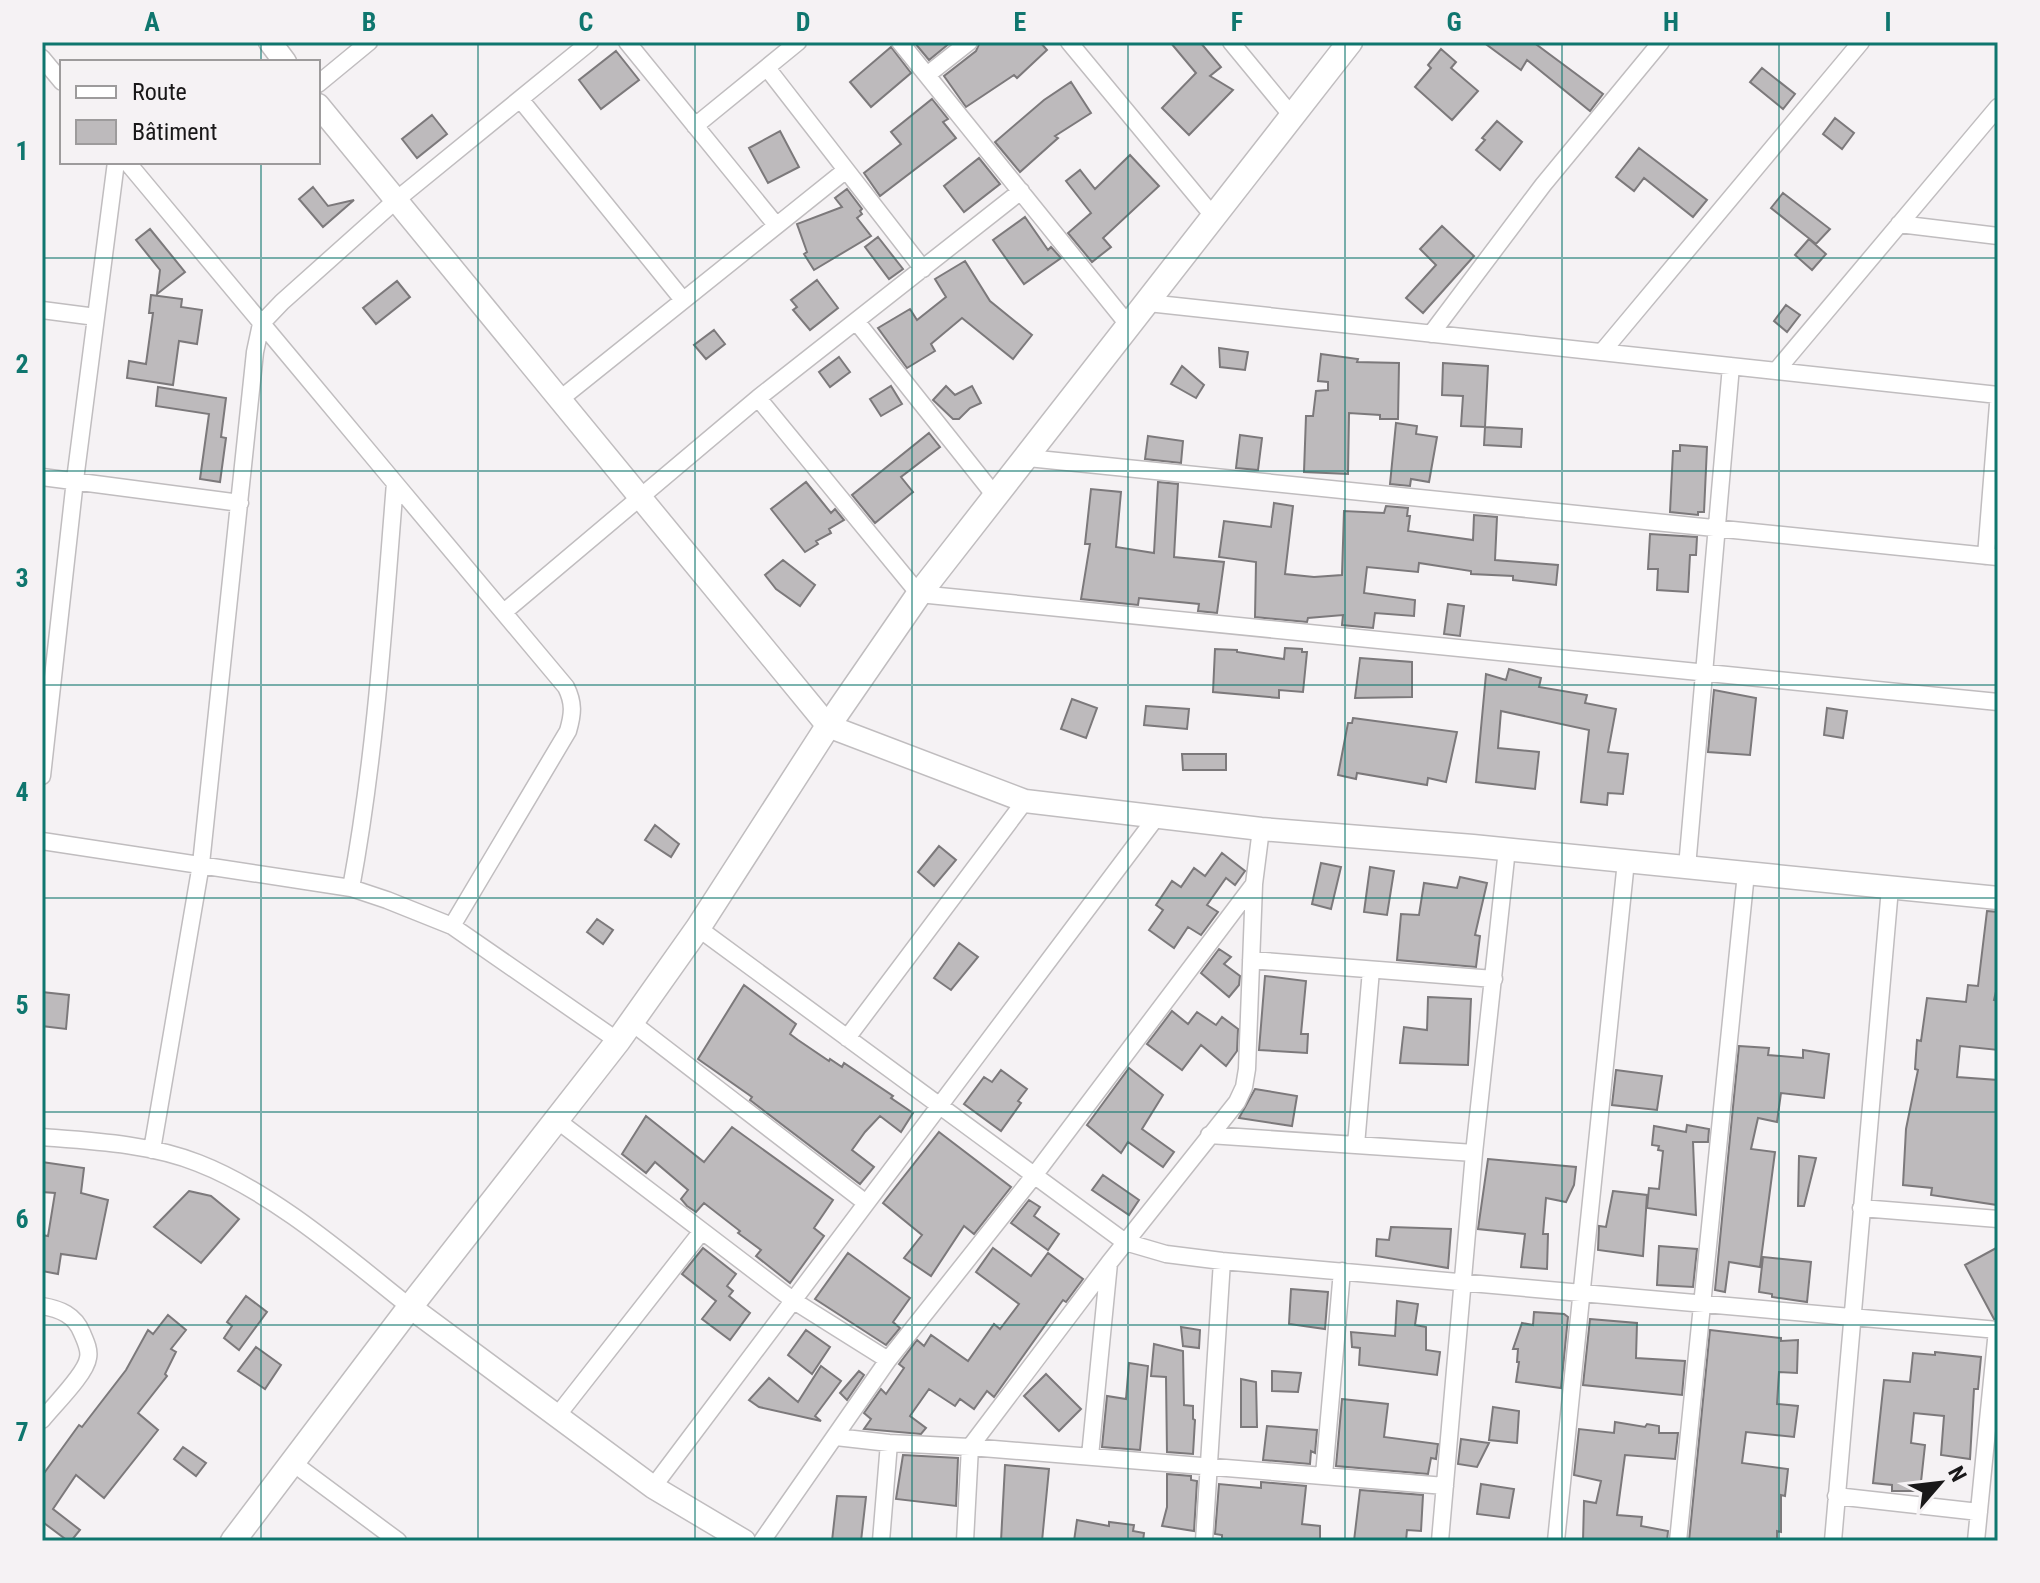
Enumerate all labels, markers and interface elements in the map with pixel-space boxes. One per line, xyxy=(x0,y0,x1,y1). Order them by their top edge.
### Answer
text: A xyxy=(144,7,160,37)
text: B xyxy=(362,7,376,37)
text: C xyxy=(579,7,594,37)
text: D xyxy=(796,7,810,37)
text: E xyxy=(1014,7,1027,37)
text: F xyxy=(1231,7,1243,37)
text: G xyxy=(1446,7,1462,37)
text: H xyxy=(1663,7,1679,37)
text: I xyxy=(1884,7,1892,37)
legend xyxy=(60,60,320,164)
text: Route xyxy=(132,78,187,106)
text: Bâtiment xyxy=(132,118,217,146)
text: 1 xyxy=(15,136,29,166)
text: 2 xyxy=(15,349,29,379)
text: 3 xyxy=(15,563,29,593)
text: 4 xyxy=(15,777,29,807)
text: 5 xyxy=(15,990,29,1020)
text: 6 xyxy=(15,1204,29,1234)
text: 7 xyxy=(15,1417,29,1447)
north arrow xyxy=(1900,1443,1980,1523)
text: N xyxy=(1943,1462,1971,1486)

